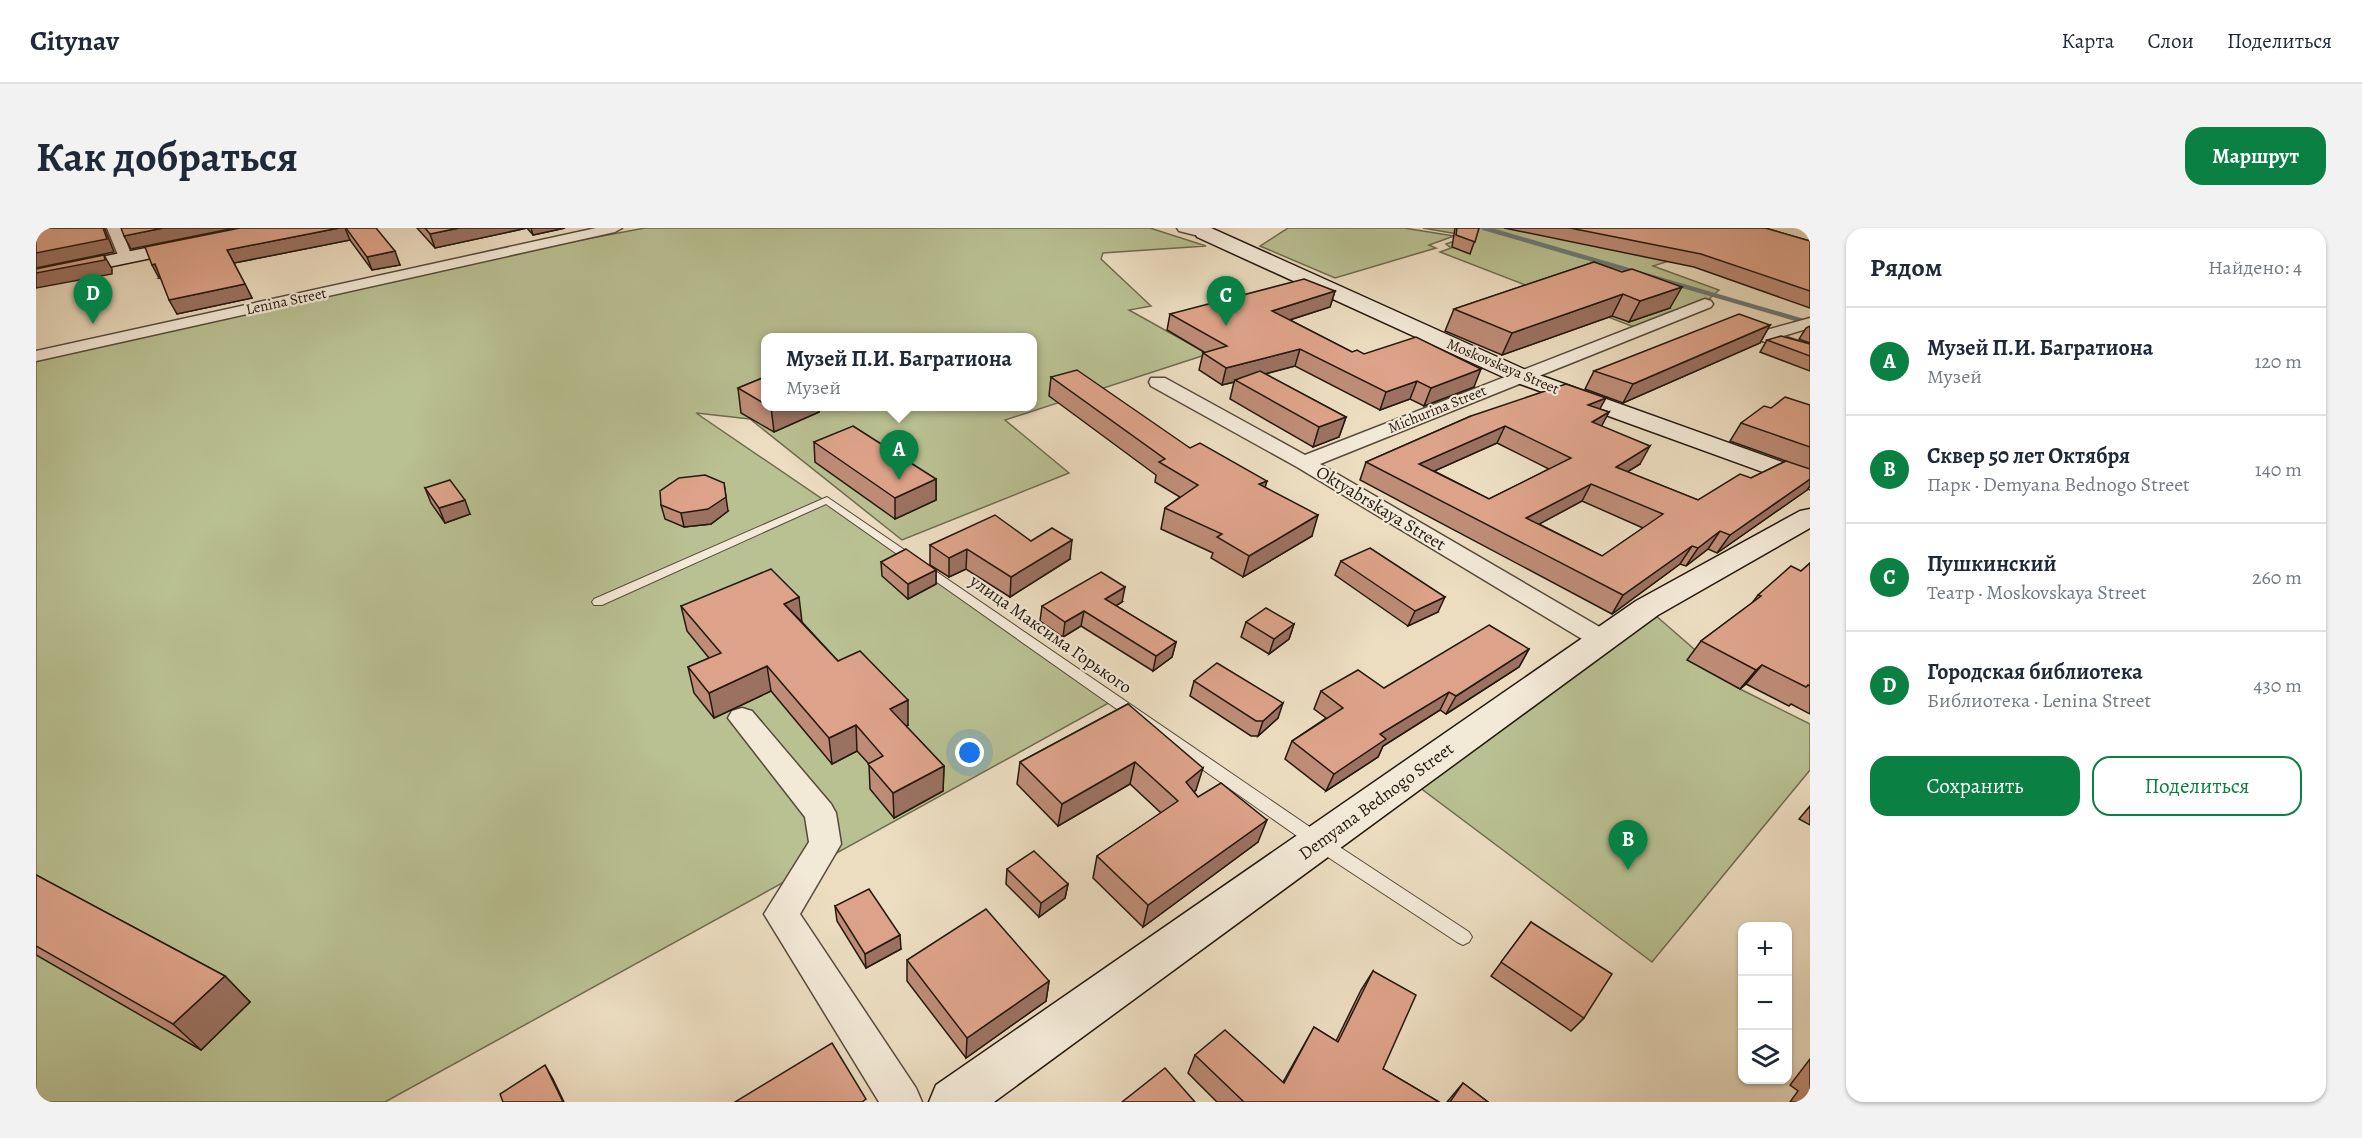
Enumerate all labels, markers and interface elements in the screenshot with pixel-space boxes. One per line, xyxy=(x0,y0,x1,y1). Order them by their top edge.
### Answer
text: Citynav xyxy=(30,22,119,60)
text: Карта xyxy=(2061,27,2114,55)
text: Слои xyxy=(2147,27,2194,55)
text: Поделиться xyxy=(2227,27,2332,55)
button: Маршрут xyxy=(2185,127,2326,185)
text: Как добраться xyxy=(36,128,298,185)
text: Рядом xyxy=(1870,250,1942,285)
text: Найдено: 4 xyxy=(2208,254,2302,281)
pin: D xyxy=(74,274,112,324)
pin: C xyxy=(1206,276,1246,326)
street label: Lenina Street xyxy=(244,283,328,319)
popup xyxy=(761,333,1037,411)
street label: Moskovskaya Street xyxy=(1444,333,1562,399)
text: Музей П.И. Багратиона xyxy=(1927,333,2153,363)
text: Музей П.И. Багратиона xyxy=(786,344,1012,374)
text: A xyxy=(1883,348,1896,375)
text: 120 m xyxy=(2254,348,2302,375)
text: Музей xyxy=(1927,363,1982,390)
text: Музей xyxy=(786,374,841,401)
street label: Michurina Street xyxy=(1385,380,1489,438)
pin: A xyxy=(880,430,918,480)
text: Сквер 50 лет Октября xyxy=(1927,441,2130,471)
text: B xyxy=(1883,456,1896,483)
text: 140 m xyxy=(2255,456,2302,483)
street label: Oktyabrskaya Street xyxy=(1312,460,1450,556)
text: Парк · Demyana Bednogo Street xyxy=(1927,471,2190,498)
text: Пушкинский xyxy=(1927,549,2057,579)
text: C xyxy=(1883,564,1896,591)
text: 260 m xyxy=(2252,564,2302,591)
street label: улица Максима Горького xyxy=(964,568,1137,699)
text: Театр · Moskovskaya Street xyxy=(1927,579,2147,606)
text: Городская библиотека xyxy=(1927,657,2143,687)
text: D xyxy=(1883,672,1896,699)
text: 430 m xyxy=(2253,672,2302,699)
text: Библиотека · Lenina Street xyxy=(1927,687,2151,714)
street label: Demyana Bednogo Street xyxy=(1294,737,1458,865)
your location xyxy=(955,738,984,767)
button: Сохранить xyxy=(1870,756,2080,816)
button: Поделиться xyxy=(2092,756,2302,816)
pin: B xyxy=(1608,820,1648,870)
map controls xyxy=(1738,922,1792,1084)
button: + xyxy=(1738,922,1792,976)
button: − xyxy=(1738,976,1792,1030)
button: layers xyxy=(1738,1030,1792,1084)

